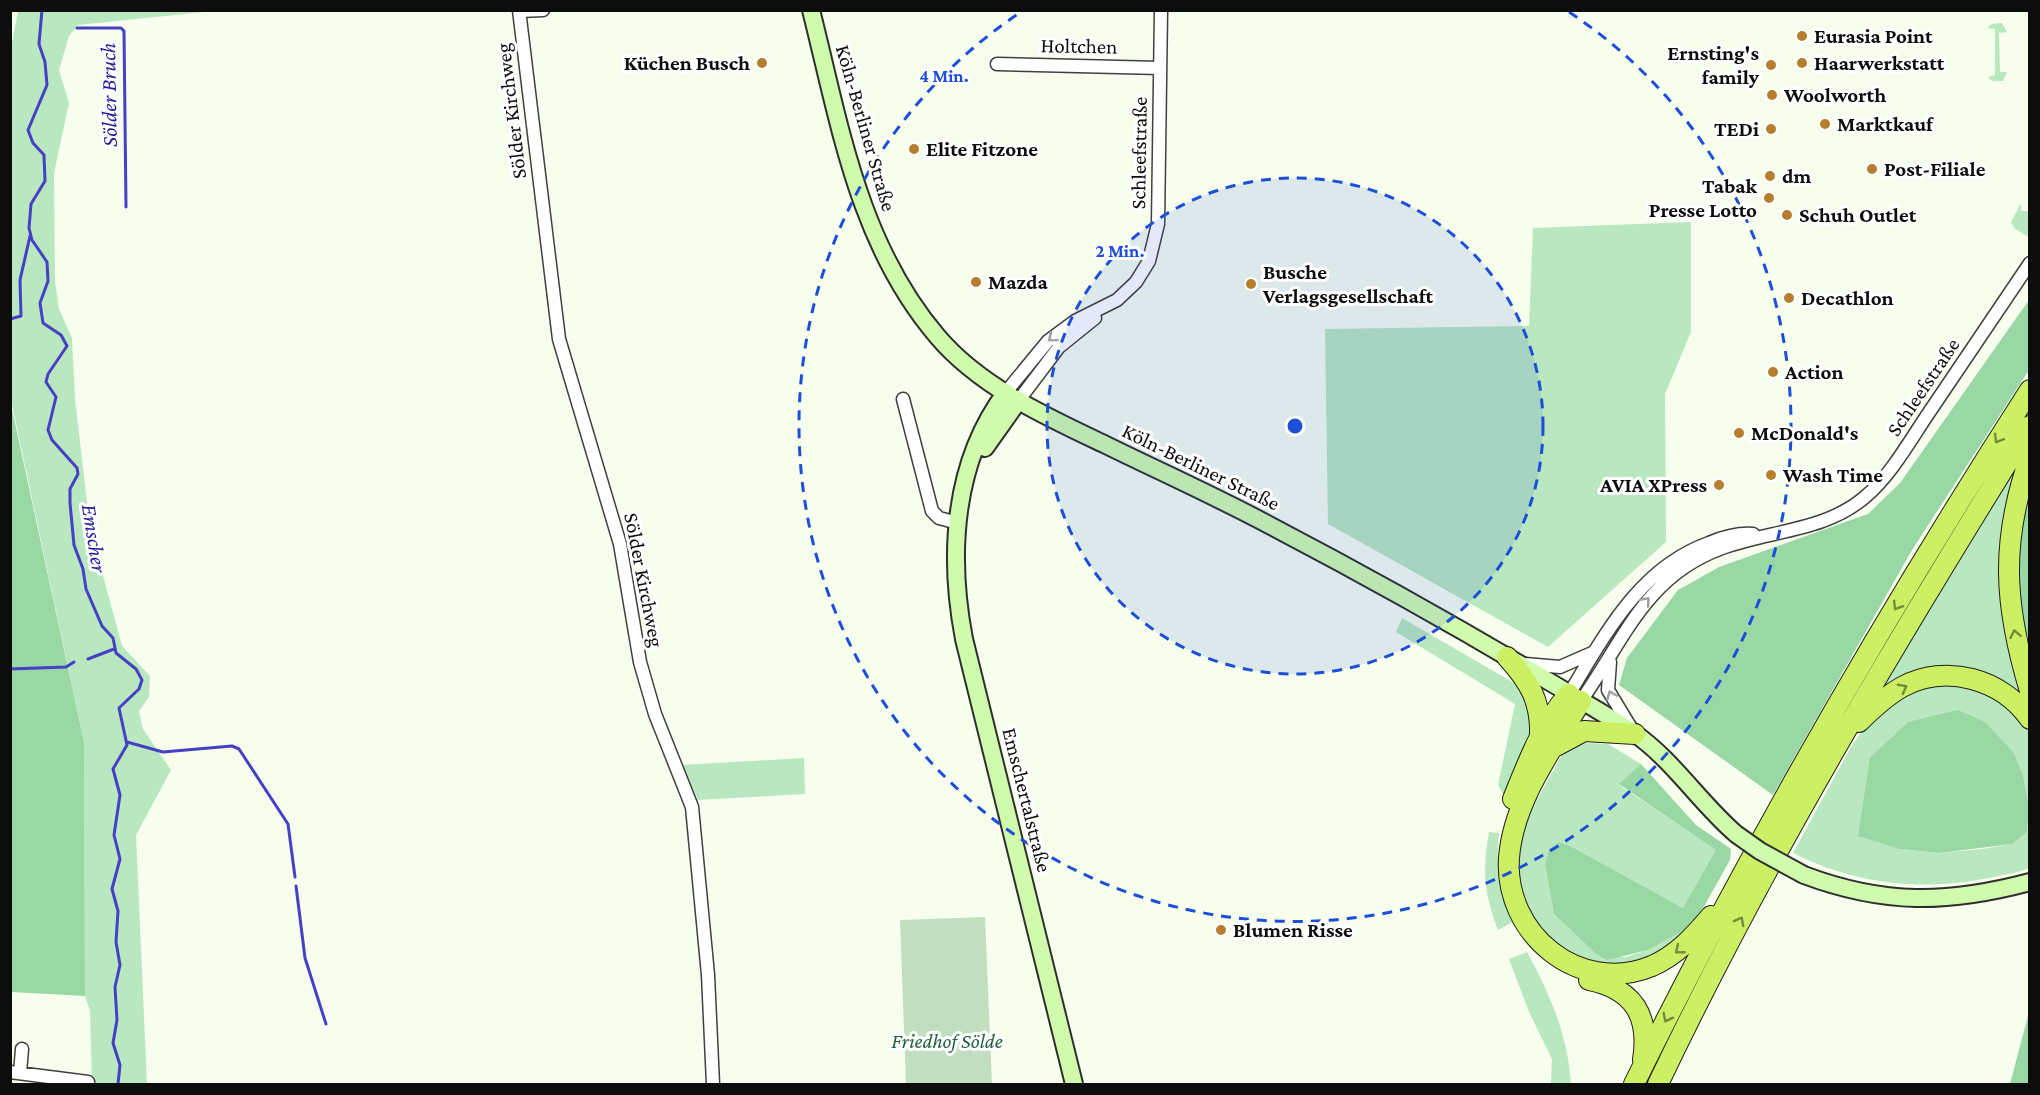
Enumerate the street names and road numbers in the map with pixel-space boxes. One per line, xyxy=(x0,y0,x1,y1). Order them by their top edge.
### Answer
street label: Holtchen xyxy=(1040,33,1118,59)
street label: Sölder Kirchweg xyxy=(491,42,531,180)
street label: Köln-Berliner Straße xyxy=(831,42,901,214)
street label: Schleefstraße xyxy=(1126,96,1152,210)
street label: Schleefstraße xyxy=(1882,334,1964,440)
street label: Köln-Berliner Straße xyxy=(1118,418,1284,516)
street label: Sölder Kirchweg xyxy=(619,511,669,649)
street label: Emschertalstraße xyxy=(997,725,1057,875)

